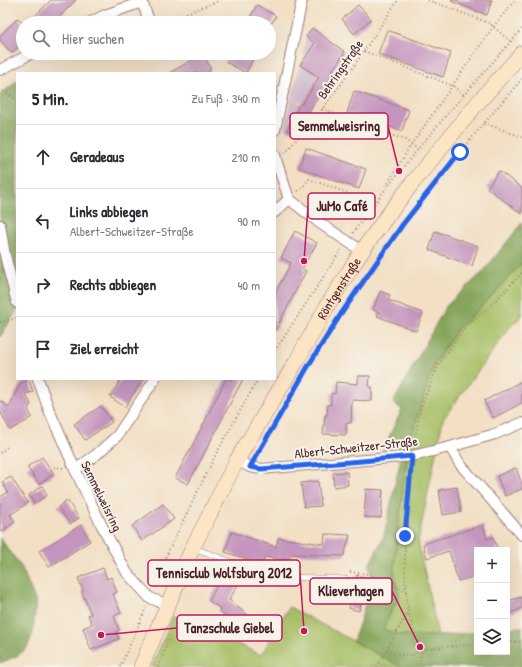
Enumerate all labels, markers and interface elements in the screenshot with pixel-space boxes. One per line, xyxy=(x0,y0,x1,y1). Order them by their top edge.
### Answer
search box xyxy=(16,16,276,60)
icon: search xyxy=(30,27,52,49)
text: Hier suchen xyxy=(62,28,124,49)
street label: Behringstraße xyxy=(313,36,367,102)
text: 5 Min. xyxy=(32,87,68,110)
text: Zu Fuß · 340 m xyxy=(191,89,260,107)
callout: Semmelweisring xyxy=(290,113,388,139)
text: Semmelweisring xyxy=(298,116,380,137)
route start xyxy=(451,143,469,161)
icon: ahead xyxy=(32,146,54,168)
text: Geradeaus xyxy=(70,146,124,167)
text: 210 m xyxy=(232,148,260,166)
callout: JuMo Café xyxy=(308,193,375,219)
text: JuMo Café xyxy=(316,196,368,215)
text: Links abbiegen xyxy=(70,201,148,222)
icon: left xyxy=(32,210,54,232)
text: 90 m xyxy=(238,212,260,230)
text: Albert-Schweitzer-Straße xyxy=(70,222,194,240)
street label: Röntgenstraße xyxy=(312,254,365,322)
icon: right xyxy=(32,274,54,296)
text: Rechts abbiegen xyxy=(70,274,156,295)
text: 40 m xyxy=(237,276,260,294)
icon: arrive xyxy=(32,338,54,360)
text: Ziel erreicht xyxy=(70,338,139,359)
street label: Albert-Schweitzer-Straße xyxy=(294,432,418,462)
street label: Semmelweisring xyxy=(77,458,127,534)
route end xyxy=(396,527,414,545)
map controls xyxy=(474,547,510,655)
button: + xyxy=(474,547,510,583)
callout: Tennisclub Wolfsburg 2012 xyxy=(148,560,300,586)
text: Tennisclub Wolfsburg 2012 xyxy=(155,563,293,584)
callout: Klieverhagen xyxy=(310,578,392,604)
text: Klieverhagen xyxy=(318,581,384,602)
button: − xyxy=(474,583,510,619)
callout: Tanzschule Giebel xyxy=(177,615,282,641)
text: Tanzschule Giebel xyxy=(183,618,274,637)
button: layers xyxy=(474,619,510,655)

